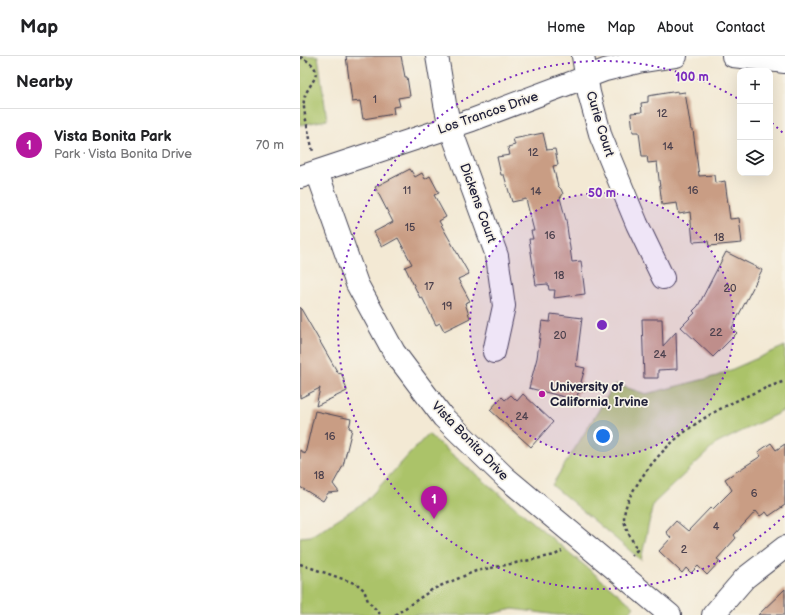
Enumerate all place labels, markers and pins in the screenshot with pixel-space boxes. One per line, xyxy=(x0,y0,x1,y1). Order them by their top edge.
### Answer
centre of rings xyxy=(595,318,609,332)
place label: University of California, Irvine xyxy=(550,379,649,410)
marker: University of California, Irvine xyxy=(537,389,547,399)
pin: 1 xyxy=(421,486,447,519)

